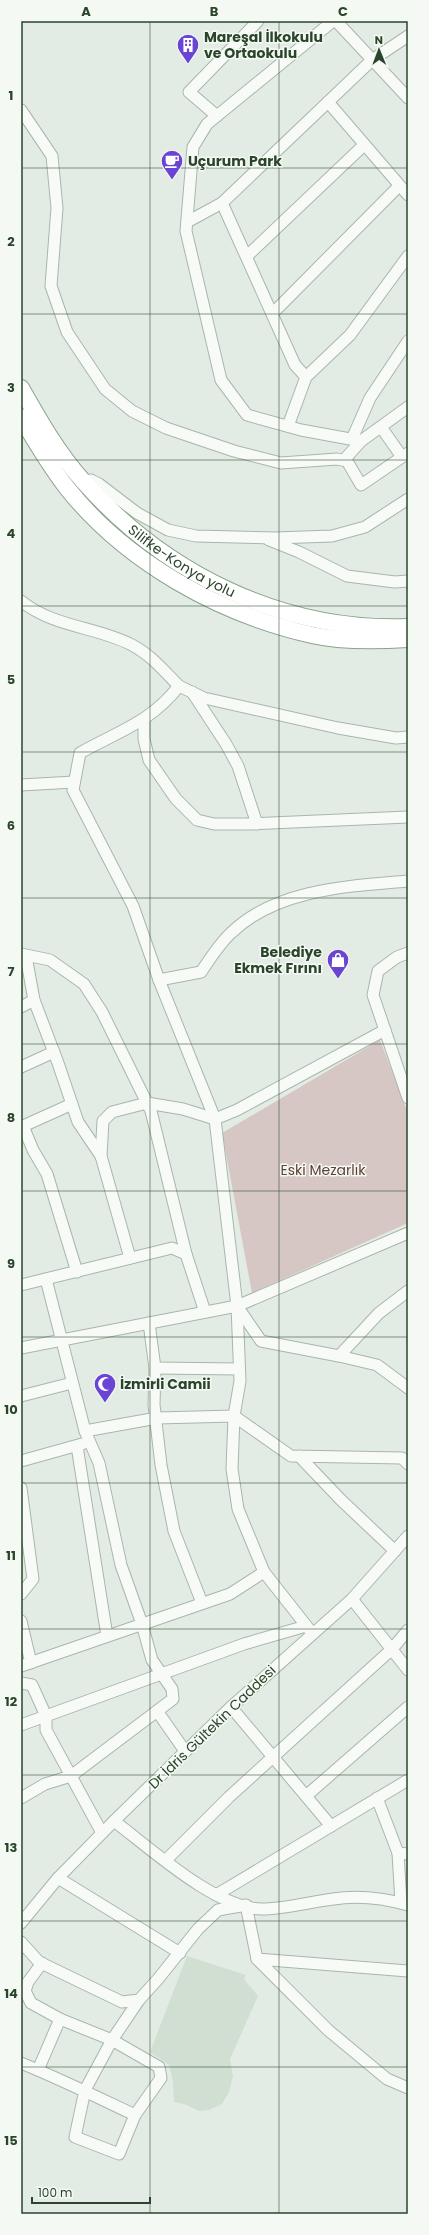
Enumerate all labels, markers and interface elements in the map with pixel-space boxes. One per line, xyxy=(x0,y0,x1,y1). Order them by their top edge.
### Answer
text: A xyxy=(81,2,91,21)
text: B xyxy=(210,2,219,21)
text: C xyxy=(338,2,348,21)
place label: Mareşal İlkokulu ve Ortaokulu xyxy=(204,27,323,63)
north arrow xyxy=(359,30,399,70)
building icon: Mareşal İlkokulu ve Ortaokulu xyxy=(175,32,201,65)
text: N xyxy=(375,32,383,48)
text: 1 xyxy=(9,86,13,105)
cafe icon: Uçurum Park xyxy=(159,148,185,181)
place label: Uçurum Park xyxy=(188,151,282,171)
text: 2 xyxy=(7,232,15,251)
text: 3 xyxy=(7,378,15,397)
street label: Silifke-Konya yolu xyxy=(124,520,239,602)
text: 4 xyxy=(7,524,16,543)
text: 5 xyxy=(7,670,15,689)
text: 6 xyxy=(7,816,15,835)
place label: Belediye Ekmek Fırını xyxy=(234,942,322,978)
shop icon: Belediye Ekmek Fırını xyxy=(325,947,351,980)
text: 7 xyxy=(8,962,15,981)
text: 8 xyxy=(7,1108,15,1127)
park label: Eski Mezarlık xyxy=(281,1160,366,1180)
text: 9 xyxy=(7,1254,15,1273)
mosque icon: İzmirli Camii xyxy=(92,1371,118,1404)
place label: İzmirli Camii xyxy=(120,1374,211,1394)
text: 10 xyxy=(4,1400,18,1419)
text: 11 xyxy=(6,1546,16,1565)
street label: Dr İdris Gültekin Caddesi xyxy=(144,1661,280,1793)
text: 12 xyxy=(5,1692,18,1711)
text: 13 xyxy=(5,1838,18,1857)
text: 14 xyxy=(4,1984,18,2003)
text: 15 xyxy=(4,2131,18,2150)
scale bar xyxy=(32,2179,150,2205)
text: 100 m xyxy=(38,2184,72,2201)

